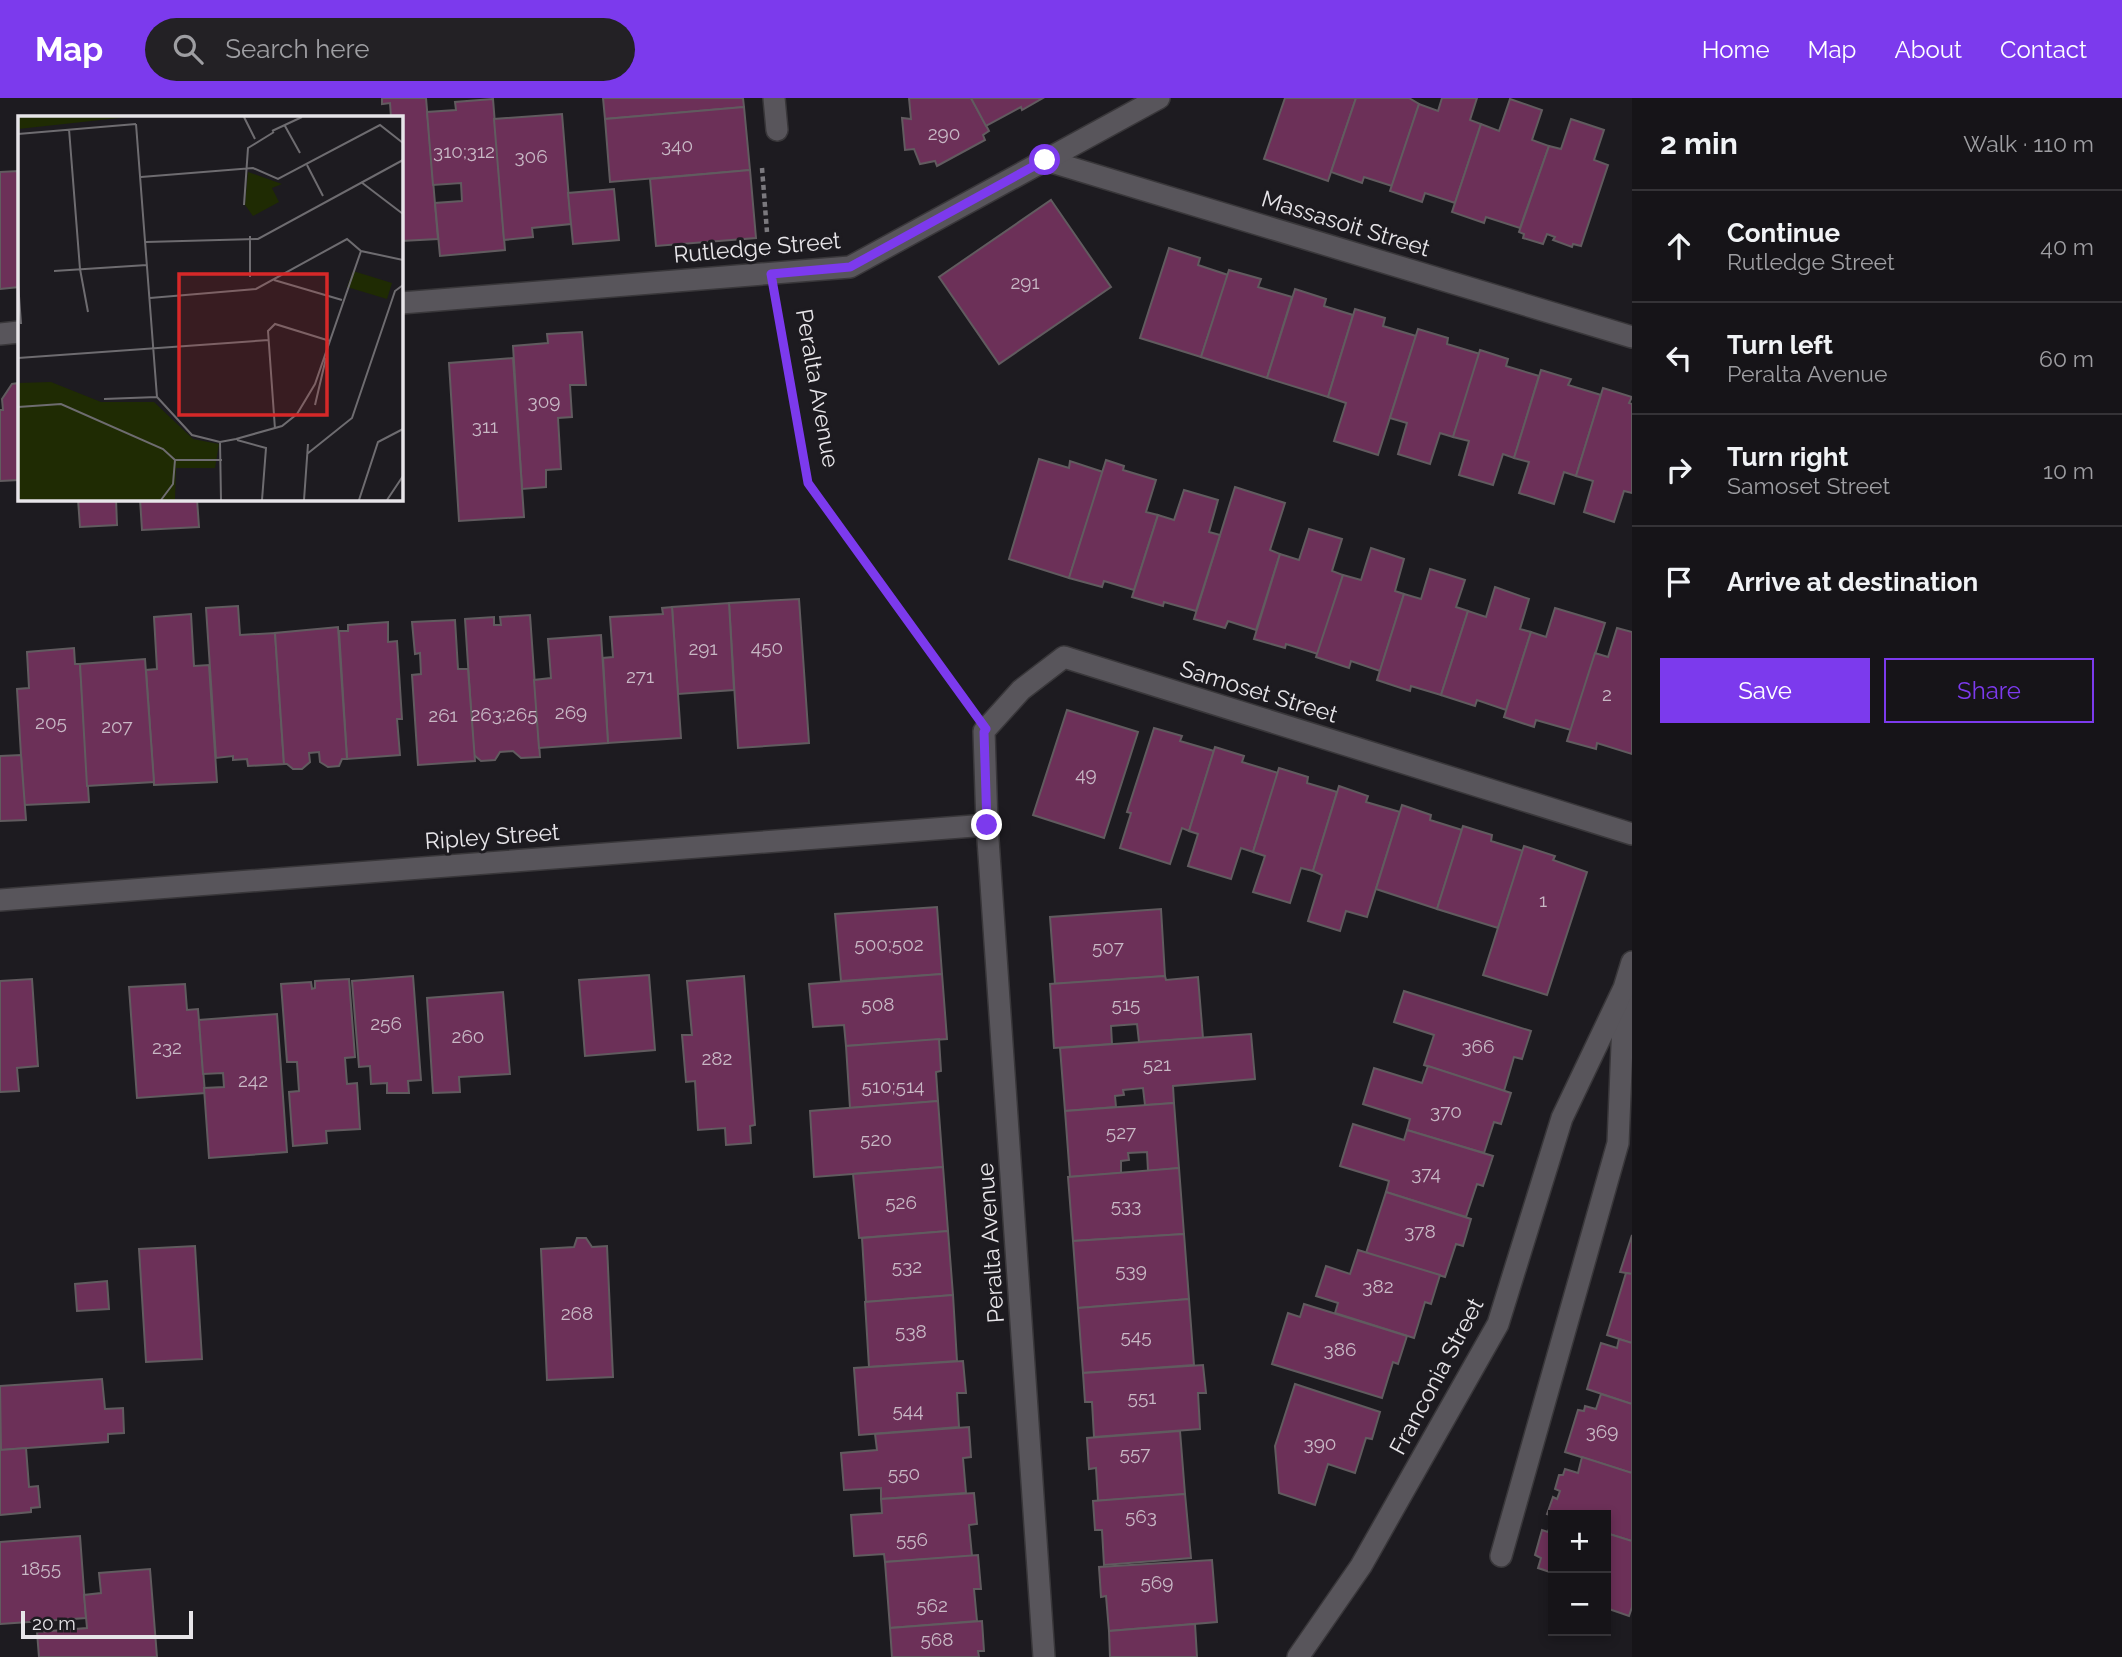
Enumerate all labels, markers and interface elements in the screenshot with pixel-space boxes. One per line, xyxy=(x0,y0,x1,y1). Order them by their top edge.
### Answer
search box xyxy=(145,18,635,81)
text: Map xyxy=(35,30,103,69)
icon: search xyxy=(169,30,207,68)
text: Search here xyxy=(225,34,370,64)
text: Home xyxy=(1702,35,1770,64)
text: Map xyxy=(1808,35,1856,64)
text: About xyxy=(1894,35,1962,64)
text: Contact xyxy=(2000,35,2087,64)
inset map xyxy=(18,116,402,500)
house number: 290 xyxy=(928,122,960,144)
text: 2 min xyxy=(1660,126,1738,161)
text: Walk · 110 m xyxy=(1963,130,2094,157)
house number: 340 xyxy=(661,134,693,156)
house number: 310;312 xyxy=(433,140,495,162)
route start xyxy=(1029,144,1060,175)
house number: 306 xyxy=(514,145,548,167)
street label: Massasoit Street xyxy=(1259,185,1434,262)
text: Continue xyxy=(1727,218,1840,248)
street label: Rutledge Street xyxy=(672,226,842,268)
icon: ahead xyxy=(1660,227,1698,265)
text: 40 m xyxy=(2040,233,2094,260)
text: Rutledge Street xyxy=(1727,248,1895,275)
house number: 291 xyxy=(1010,271,1040,293)
street label: Peralta Avenue xyxy=(791,307,845,469)
text: Turn left xyxy=(1727,330,1833,360)
icon: left xyxy=(1660,339,1698,377)
text: 60 m xyxy=(2039,345,2094,372)
text: Peralta Avenue xyxy=(1727,360,1888,387)
house number: 309 xyxy=(528,390,560,412)
house number: 311 xyxy=(472,415,498,437)
text: Turn right xyxy=(1727,442,1848,472)
icon: right xyxy=(1660,451,1698,489)
text: 10 m xyxy=(2043,457,2094,484)
text: Samoset Street xyxy=(1727,472,1890,499)
icon: arrive xyxy=(1660,563,1698,601)
text: Arrive at destination xyxy=(1727,567,1978,597)
house number: 450 xyxy=(751,636,783,658)
house number: 291 xyxy=(688,637,718,659)
street label: Samoset Street xyxy=(1177,654,1341,728)
button: Save xyxy=(1660,658,1870,723)
button: Share xyxy=(1884,658,2094,723)
house number: 271 xyxy=(626,665,654,687)
house number: 2 xyxy=(1602,683,1612,705)
house number: 269 xyxy=(555,701,587,723)
house number: 263;265 xyxy=(470,703,538,725)
house number: 261 xyxy=(428,704,458,726)
house number: 205 xyxy=(35,711,67,733)
house number: 207 xyxy=(101,715,133,737)
house number: 49 xyxy=(1075,763,1097,785)
route end xyxy=(971,809,1002,840)
street label: Ripley Street xyxy=(424,818,561,854)
house number: 1 xyxy=(1539,889,1547,911)
house number: 500;502 xyxy=(854,933,924,955)
house number: 507 xyxy=(1092,936,1124,958)
house number: 508 xyxy=(861,993,895,1015)
house number: 515 xyxy=(1112,993,1140,1015)
house number: 256 xyxy=(370,1012,402,1034)
house number: 260 xyxy=(452,1025,484,1047)
house number: 366 xyxy=(1461,1035,1495,1057)
house number: 232 xyxy=(152,1036,182,1058)
house number: 282 xyxy=(701,1047,733,1069)
house number: 521 xyxy=(1143,1053,1171,1075)
house number: 242 xyxy=(238,1069,268,1091)
house number: 510;514 xyxy=(862,1075,924,1097)
house number: 370 xyxy=(1430,1100,1462,1122)
house number: 527 xyxy=(1106,1121,1136,1143)
house number: 520 xyxy=(860,1128,892,1150)
street label: Peralta Avenue xyxy=(971,1162,1009,1324)
house number: 374 xyxy=(1411,1162,1441,1184)
house number: 526 xyxy=(885,1191,917,1213)
house number: 533 xyxy=(1111,1194,1141,1216)
house number: 378 xyxy=(1404,1220,1436,1242)
house number: 532 xyxy=(892,1255,922,1277)
house number: 539 xyxy=(1115,1259,1147,1281)
house number: 382 xyxy=(1362,1275,1394,1297)
street label: Franconia Street xyxy=(1383,1293,1489,1459)
house number: 268 xyxy=(561,1302,593,1324)
house number: 538 xyxy=(895,1320,927,1342)
house number: 545 xyxy=(1120,1325,1152,1347)
house number: 386 xyxy=(1324,1338,1356,1360)
house number: 551 xyxy=(1128,1386,1156,1408)
house number: 544 xyxy=(892,1399,924,1421)
house number: 369 xyxy=(1586,1420,1618,1442)
house number: 390 xyxy=(1304,1432,1336,1454)
house number: 557 xyxy=(1120,1442,1150,1464)
house number: 550 xyxy=(888,1462,920,1484)
house number: 563 xyxy=(1125,1505,1157,1527)
map controls xyxy=(1548,1510,1611,1636)
button: + xyxy=(1548,1510,1611,1573)
house number: 556 xyxy=(896,1528,928,1550)
house number: 1855 xyxy=(21,1557,61,1579)
house number: 569 xyxy=(1141,1571,1173,1593)
button: − xyxy=(1548,1573,1611,1636)
house number: 562 xyxy=(916,1594,948,1616)
scale bar xyxy=(21,1608,192,1640)
text: 20 m xyxy=(32,1612,76,1634)
house number: 568 xyxy=(920,1628,954,1650)

